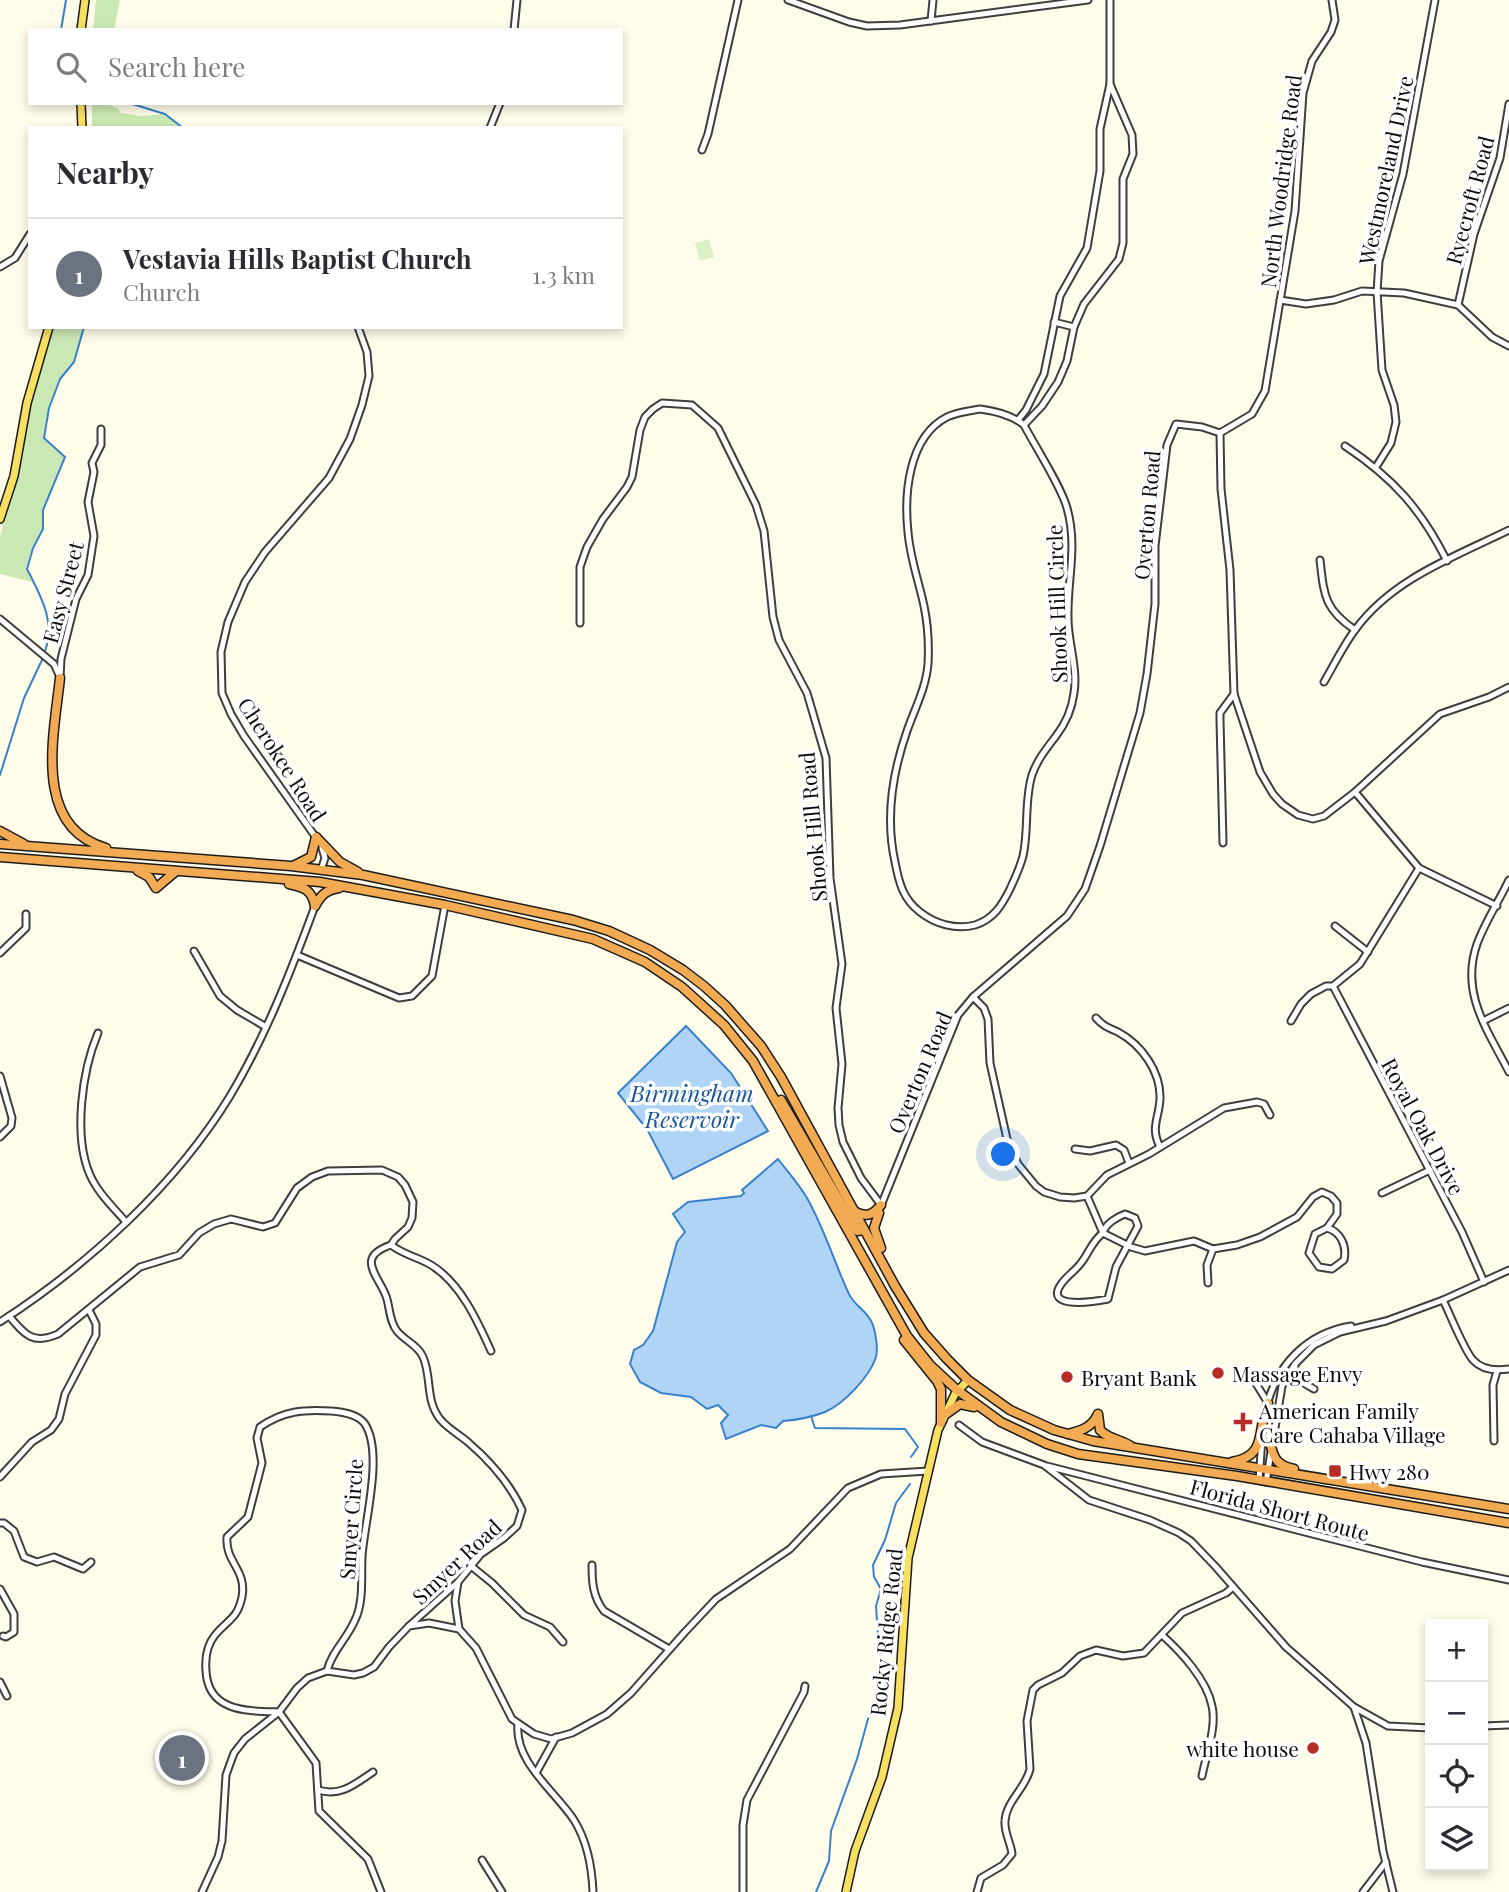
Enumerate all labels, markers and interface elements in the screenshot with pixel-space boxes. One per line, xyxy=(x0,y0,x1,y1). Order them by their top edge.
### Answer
search box xyxy=(28,28,623,105)
icon: search xyxy=(52,48,90,86)
text: Search here xyxy=(108,49,245,84)
street label: North Woodridge Road xyxy=(1253,73,1307,289)
street label: Westmoreland Drive xyxy=(1351,73,1419,268)
street label: Ryecroft Road xyxy=(1438,133,1500,267)
text: Nearby xyxy=(56,152,154,192)
text: Vestavia Hills Baptist Church xyxy=(123,241,472,276)
text: 1 xyxy=(75,259,83,290)
text: 1.3 km xyxy=(532,259,595,290)
text: Church xyxy=(123,276,200,307)
street label: Overton Road xyxy=(1126,449,1166,581)
street label: Shook Hill Circle xyxy=(1039,524,1073,684)
street label: Easy Street xyxy=(35,537,89,646)
street label: Cherokee Road xyxy=(232,691,334,827)
street label: Shook Hill Road xyxy=(792,751,832,903)
street label: Overton Road xyxy=(881,1007,957,1137)
street label: Royal Oak Drive xyxy=(1376,1053,1472,1199)
water label: Birmingham Reservoir xyxy=(629,1077,754,1134)
your location xyxy=(986,1137,1020,1171)
place label: Massage Envy xyxy=(1232,1359,1363,1387)
place label: Bryant Bank xyxy=(1081,1363,1197,1391)
marker: Massage Envy xyxy=(1210,1365,1226,1381)
marker: Bryant Bank xyxy=(1059,1369,1075,1385)
place label: American Family Care Cahaba Village xyxy=(1258,1396,1446,1448)
marker: American Family Care Cahaba Village xyxy=(1233,1412,1253,1432)
place label: Hwy 280 xyxy=(1349,1457,1430,1485)
street label: Smyer Circle xyxy=(332,1458,368,1580)
marker: Hwy 280 xyxy=(1327,1463,1343,1479)
street label: Florida Short Route xyxy=(1187,1472,1373,1546)
street label: Smyer Road xyxy=(405,1512,507,1610)
street label: Rocky Ridge Road xyxy=(862,1547,908,1717)
map controls xyxy=(1425,1619,1488,1871)
button: + xyxy=(1425,1619,1488,1682)
button: − xyxy=(1425,1682,1488,1745)
pin: 1 xyxy=(159,1732,205,1784)
place label: white house xyxy=(1186,1734,1299,1762)
marker: white house xyxy=(1305,1740,1321,1756)
button: locate xyxy=(1425,1745,1488,1808)
button: layers xyxy=(1425,1808,1488,1871)

